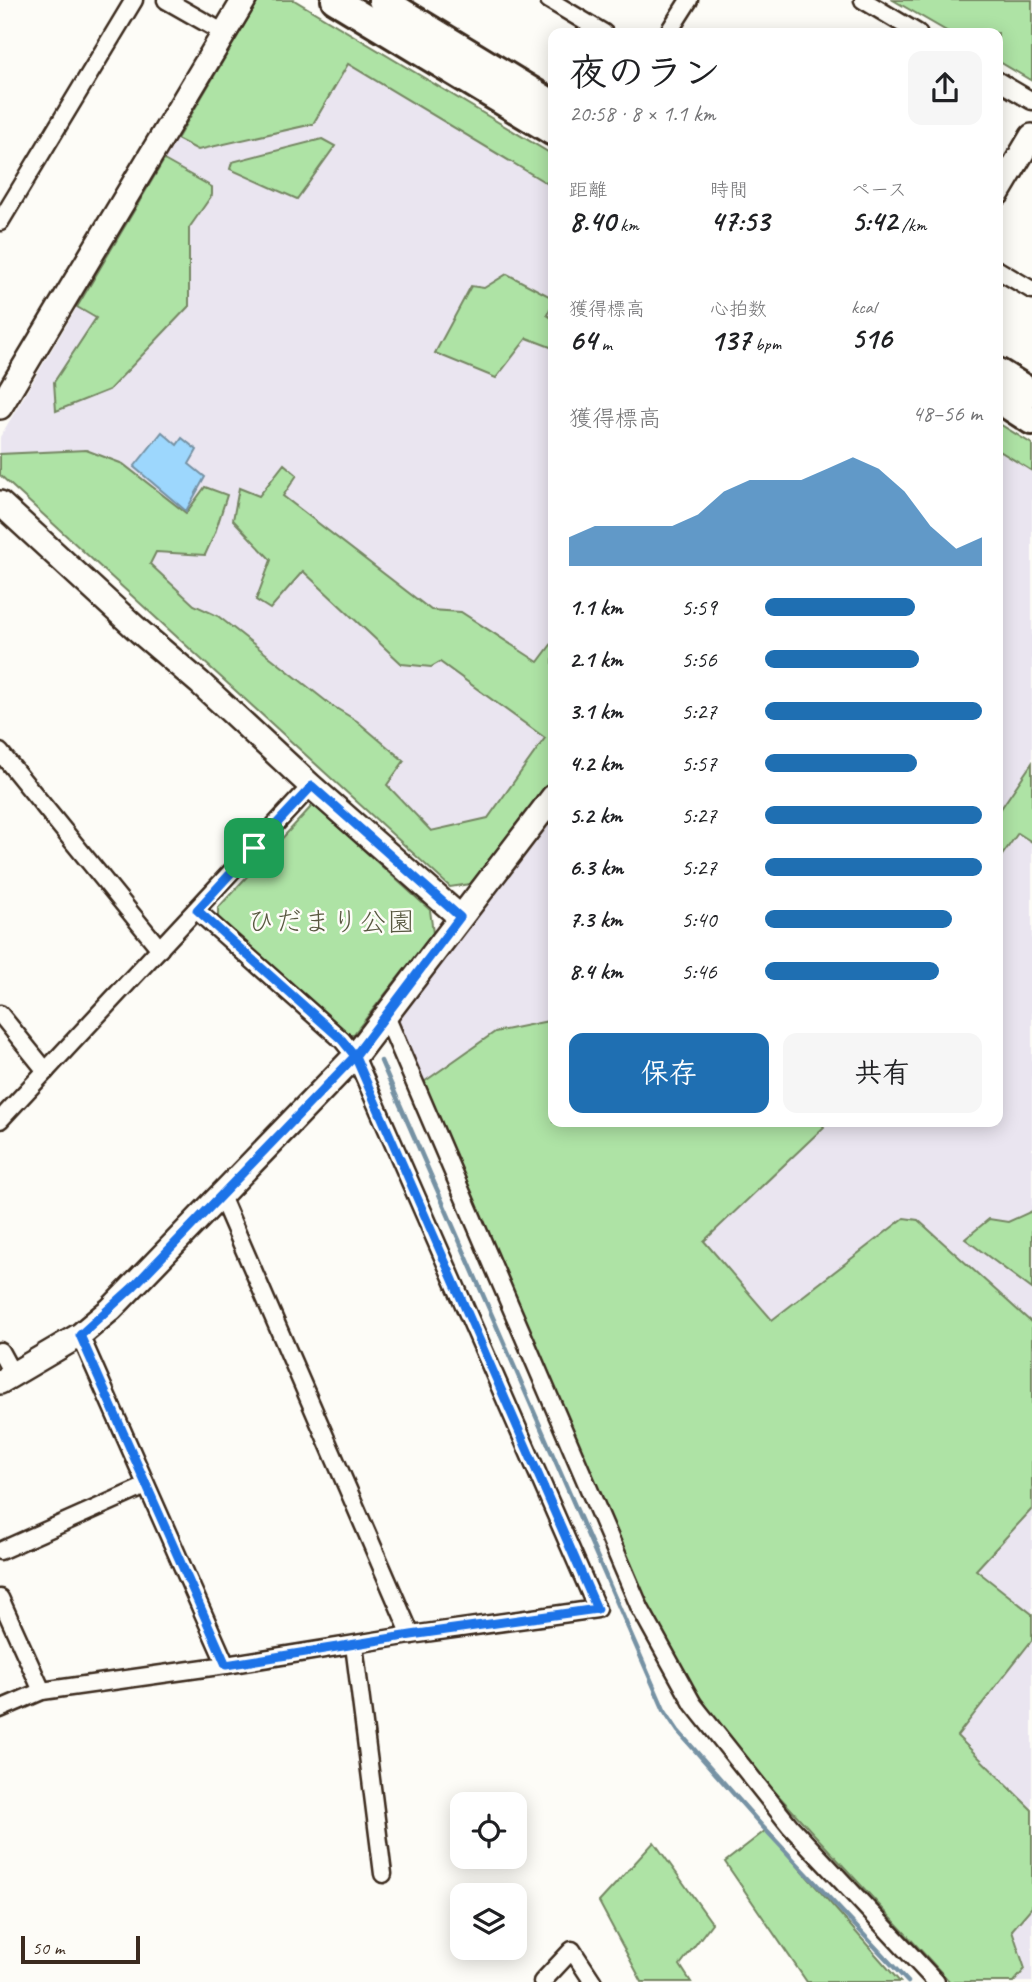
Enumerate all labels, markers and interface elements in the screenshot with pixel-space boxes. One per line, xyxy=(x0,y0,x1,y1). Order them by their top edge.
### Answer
text: 夜のラン xyxy=(569,49,721,96)
button: share xyxy=(908,51,982,125)
text: 20:58 · 8 × 1.1 km xyxy=(569,99,715,128)
text: 距離 xyxy=(569,178,607,202)
text: 時間 xyxy=(710,178,748,202)
text: ペース xyxy=(851,178,907,202)
text: 8.40 xyxy=(569,202,615,240)
text: 47:53 xyxy=(710,202,769,240)
text: 5:42 xyxy=(851,202,897,240)
text: km xyxy=(615,213,639,237)
text: /km xyxy=(897,213,926,237)
text: kcal xyxy=(851,295,876,319)
text: 獲得標高 xyxy=(569,297,645,321)
text: 心拍数 xyxy=(710,297,767,321)
text: 516 xyxy=(851,319,892,357)
text: 64 xyxy=(569,321,597,359)
text: 137 xyxy=(710,321,750,359)
text: m xyxy=(597,332,612,356)
text: bpm xyxy=(750,332,781,356)
text: 48–56 m xyxy=(912,399,982,428)
text: 獲得標高 xyxy=(569,404,661,433)
text: 1.1 km xyxy=(569,593,623,622)
text: 5:59 xyxy=(681,593,717,622)
text: 2.1 km xyxy=(569,645,623,674)
text: 5:56 xyxy=(681,645,717,674)
text: 3.1 km xyxy=(569,697,623,726)
text: 5:27 xyxy=(681,697,717,726)
text: 4.2 km xyxy=(569,749,623,778)
text: 5:57 xyxy=(681,749,717,778)
text: 5.2 km xyxy=(569,801,622,830)
text: 5:27 xyxy=(681,801,717,830)
pin xyxy=(224,818,284,878)
icon: arrive xyxy=(235,829,273,867)
text: 6.3 km xyxy=(569,853,623,882)
text: 5:27 xyxy=(681,853,717,882)
park label: ひだまり公園 xyxy=(247,904,415,939)
text: 7.3 km xyxy=(569,905,622,934)
text: 5:40 xyxy=(681,905,717,934)
text: 8.4 km xyxy=(569,957,623,986)
text: 5:46 xyxy=(681,957,717,986)
button: 保存 xyxy=(569,1033,769,1113)
button: 共有 xyxy=(783,1033,982,1113)
map controls xyxy=(450,1792,527,1960)
button: locate xyxy=(450,1792,527,1869)
button: layers xyxy=(450,1883,527,1960)
scale bar xyxy=(21,1933,140,1965)
text: 50 m xyxy=(32,1936,64,1960)

